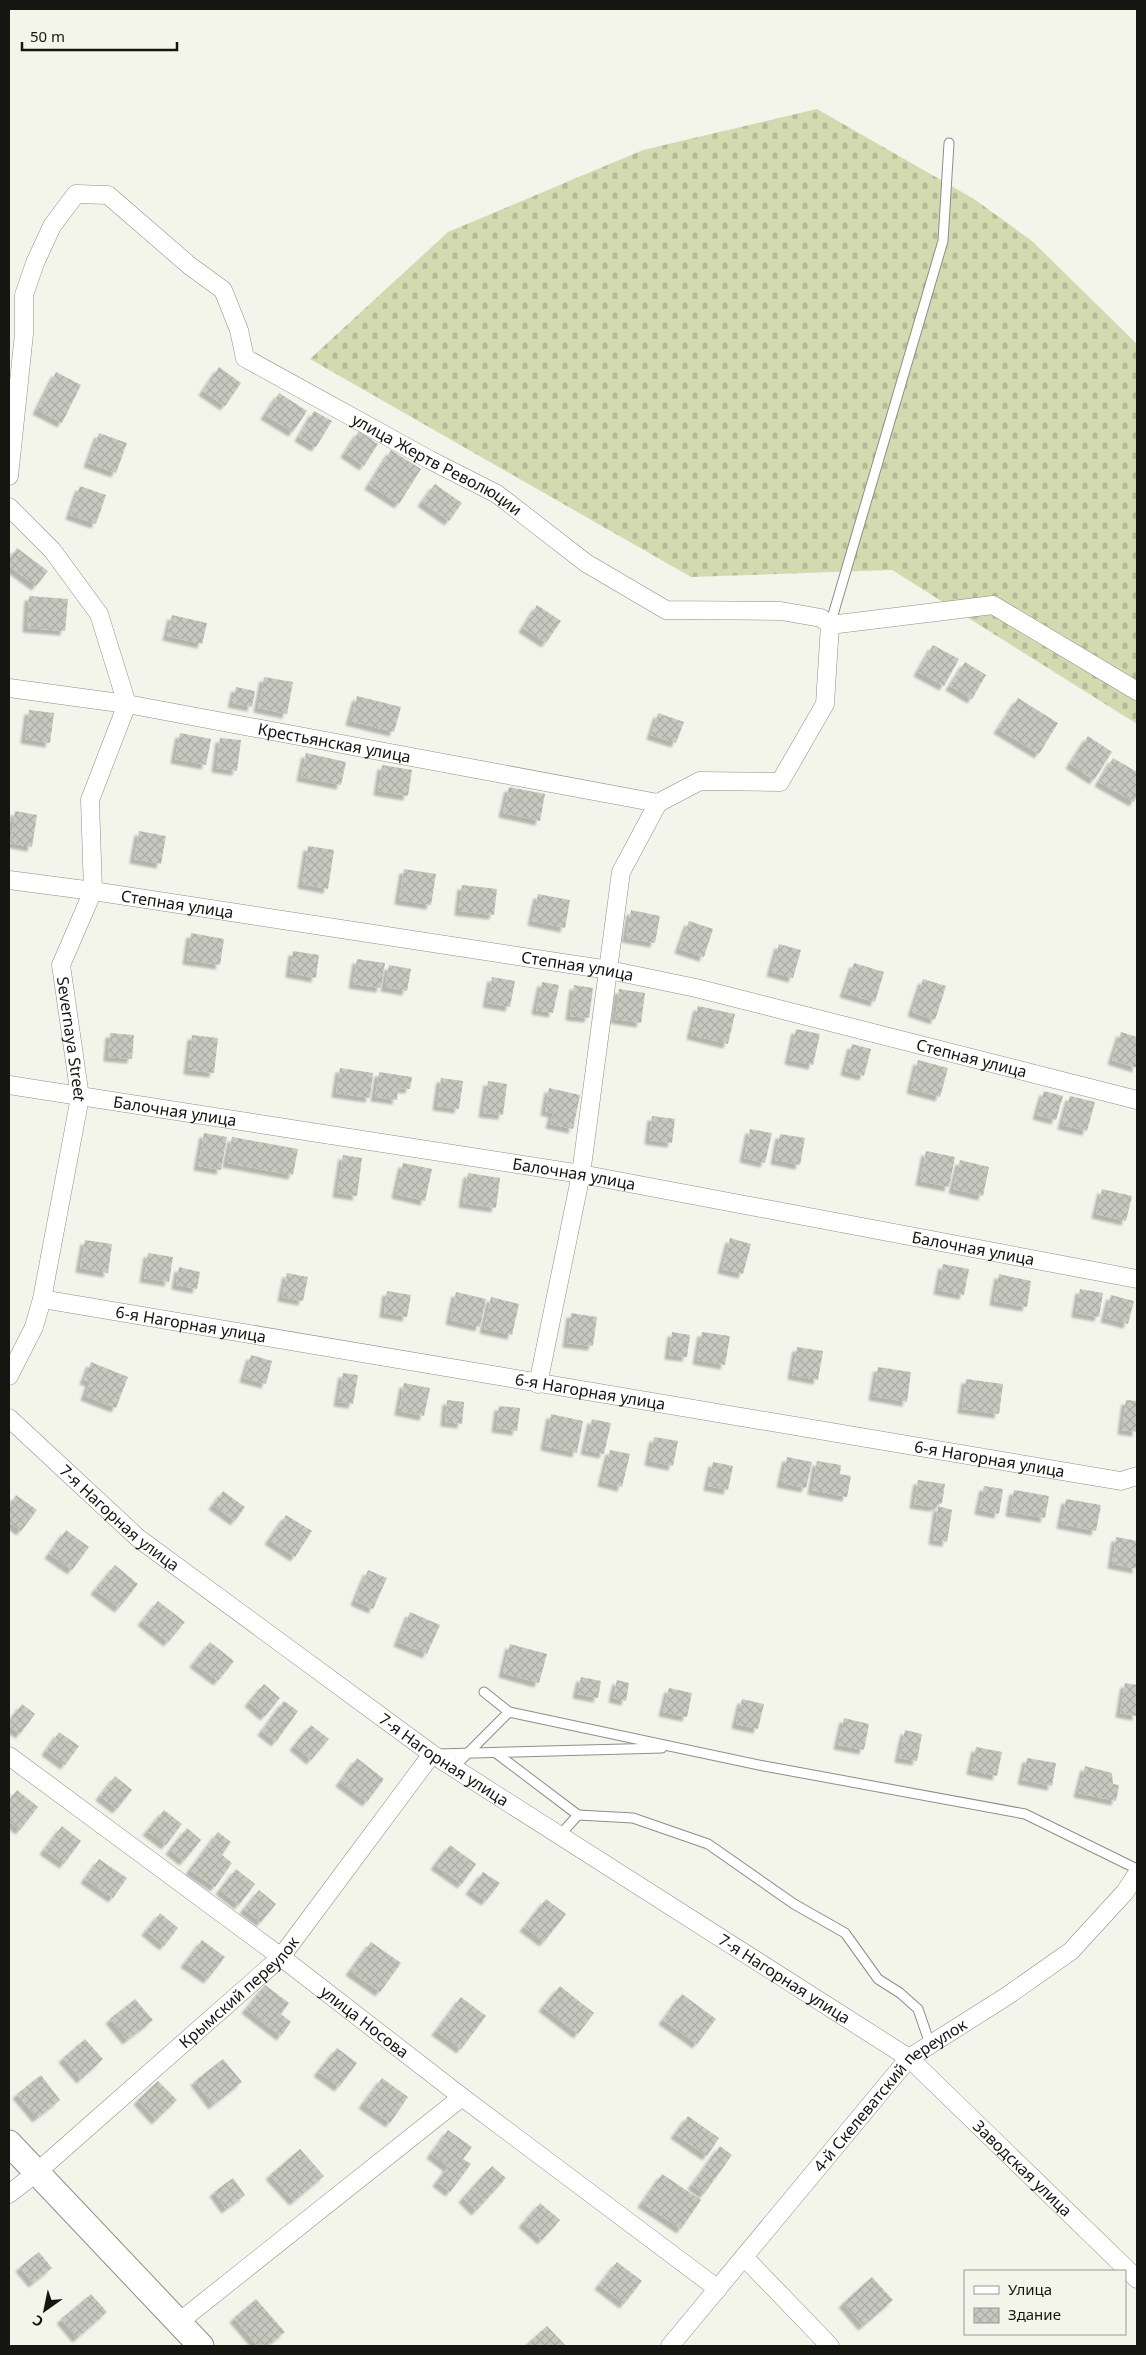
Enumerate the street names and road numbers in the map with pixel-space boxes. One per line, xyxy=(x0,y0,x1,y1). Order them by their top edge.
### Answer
street label: улица Жертв Революции xyxy=(348,408,527,520)
street label: Крестьянская улица xyxy=(256,718,413,768)
street label: Степная улица xyxy=(119,884,235,923)
street label: Степная улица xyxy=(520,946,636,986)
street label: Severnaya Street xyxy=(52,975,91,1104)
street label: Степная улица xyxy=(914,1033,1029,1083)
street label: Балочная улица xyxy=(112,1090,238,1131)
street label: Балочная улица xyxy=(511,1153,637,1195)
street label: Балочная улица xyxy=(910,1226,1036,1270)
street label: 6-я Нагорная улица xyxy=(114,1301,268,1348)
street label: 6-я Нагорная улица xyxy=(513,1368,667,1415)
street label: 6-я Нагорная улица xyxy=(913,1435,1066,1482)
street label: 7-я Нагорная улица xyxy=(55,1460,184,1576)
street label: 7-я Нагорная улица xyxy=(375,1708,513,1811)
street label: 7-я Нагорная улица xyxy=(714,1928,855,2029)
street label: Крымский переулок xyxy=(174,1931,304,2053)
street label: улица Носова xyxy=(316,1981,413,2063)
street label: 4-й Скелеватский переулок xyxy=(808,2013,971,2176)
street label: Заводская улица xyxy=(968,2115,1077,2221)

